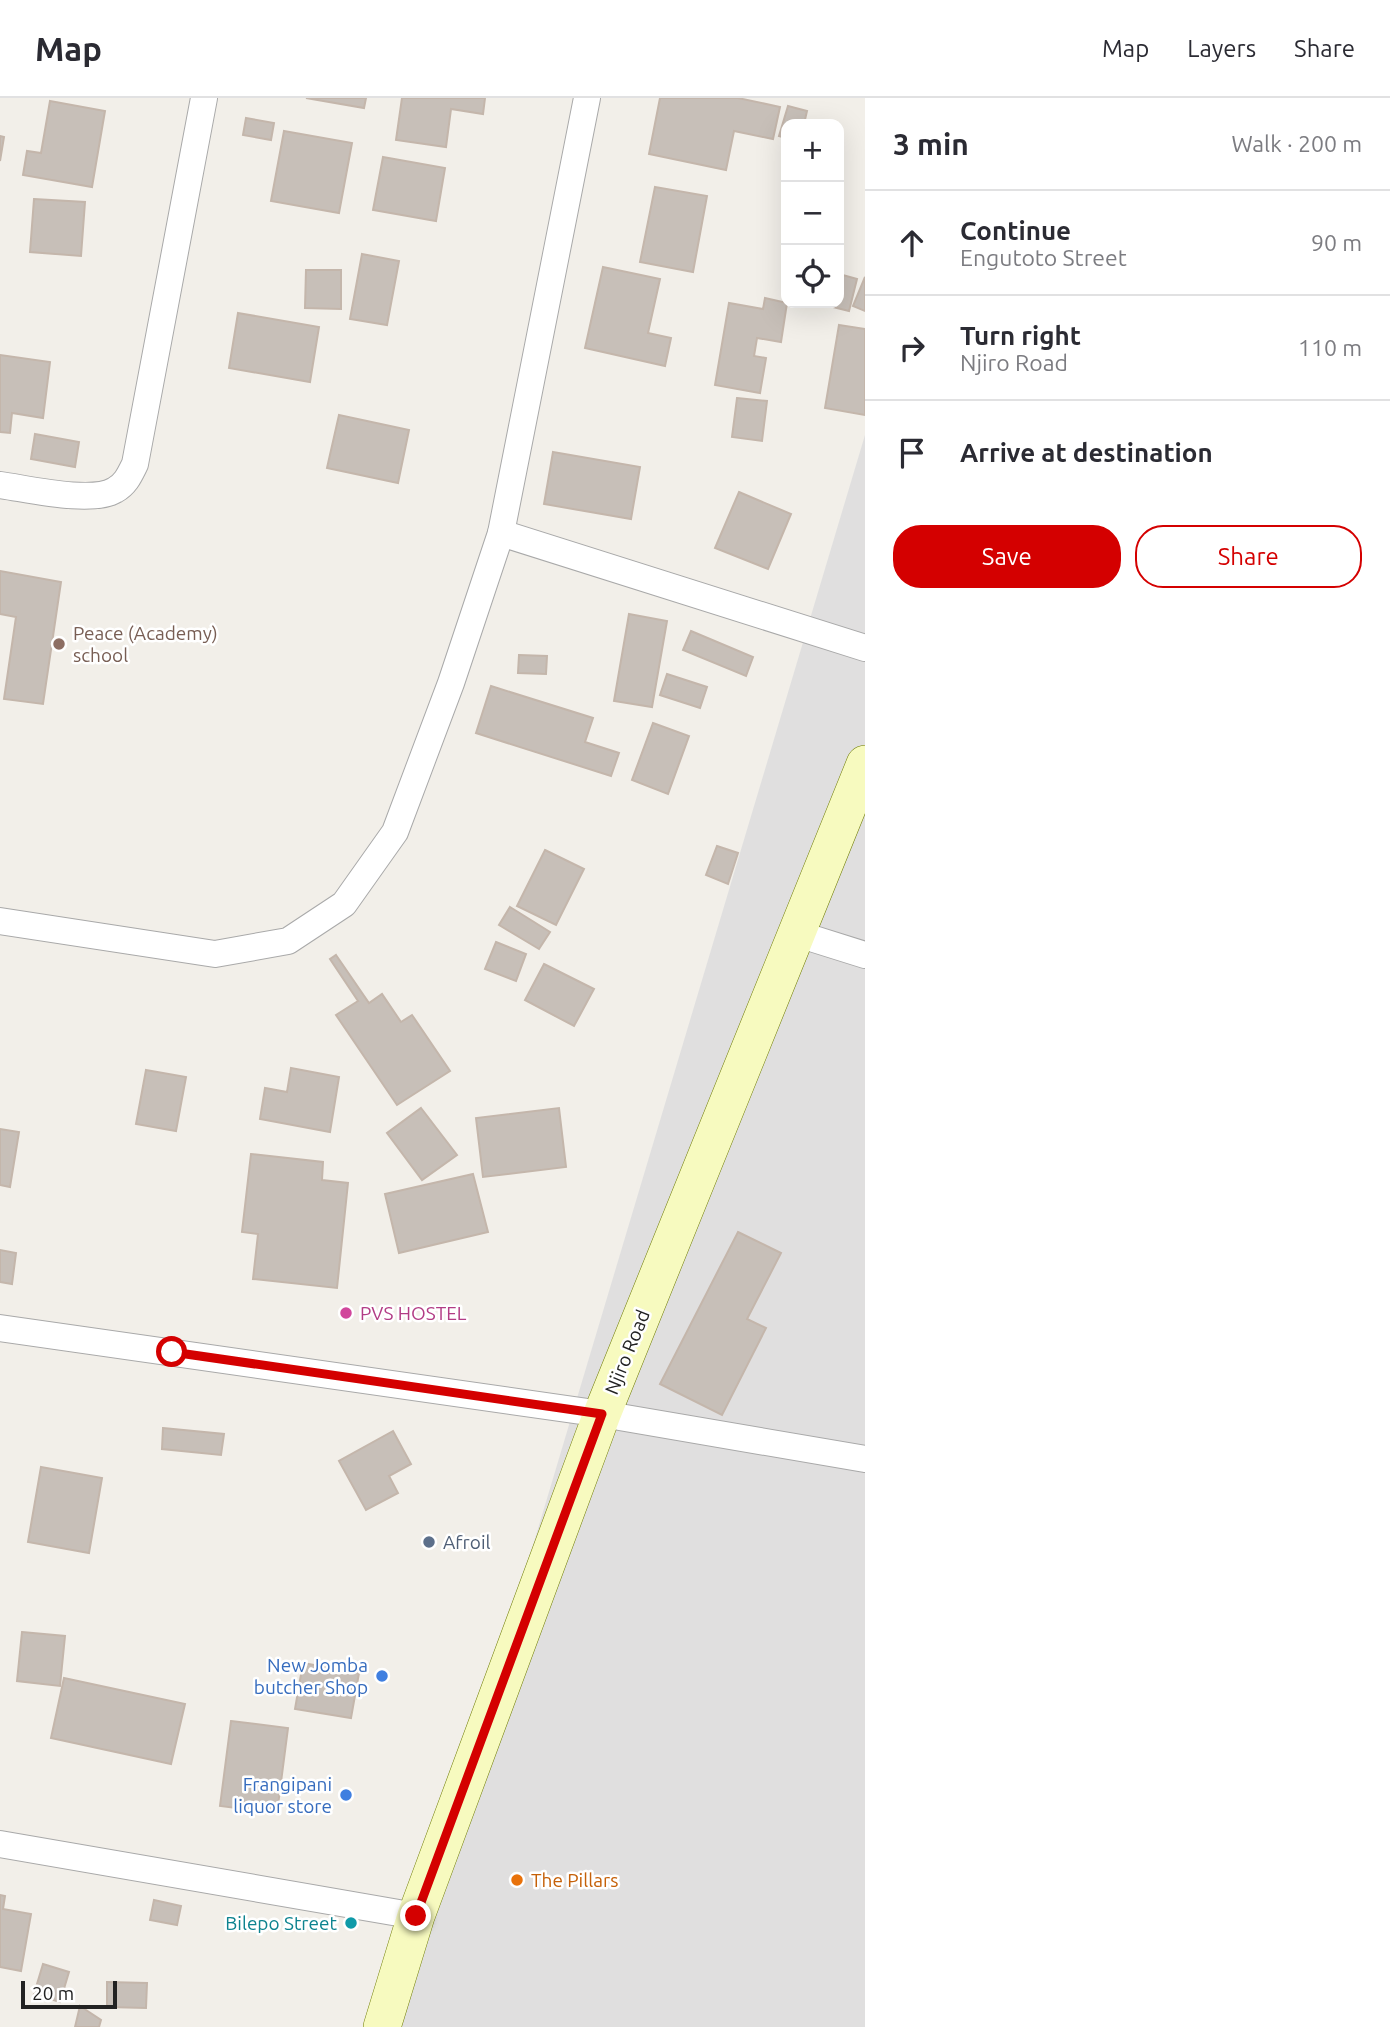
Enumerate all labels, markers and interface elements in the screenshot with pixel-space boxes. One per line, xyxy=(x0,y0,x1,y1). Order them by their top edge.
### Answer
text: Map xyxy=(35,30,102,67)
text: Map xyxy=(1102,35,1149,62)
text: Layers xyxy=(1187,35,1256,62)
text: Share xyxy=(1294,35,1355,62)
map controls xyxy=(781,119,844,308)
button: + xyxy=(781,119,844,182)
text: 3 min xyxy=(893,127,969,161)
text: Walk · 200 m xyxy=(1231,131,1362,156)
button: − xyxy=(781,182,844,245)
text: Continue xyxy=(960,216,1071,245)
icon: ahead xyxy=(893,224,931,262)
text: 90 m xyxy=(1311,230,1362,255)
button: locate xyxy=(781,245,844,308)
text: Engutoto Street xyxy=(960,245,1127,270)
text: Turn right xyxy=(960,321,1081,350)
icon: right xyxy=(893,329,931,367)
text: 110 m xyxy=(1298,335,1362,360)
text: Njiro Road xyxy=(960,350,1068,375)
icon: arrive xyxy=(893,434,931,472)
text: Arrive at destination xyxy=(960,438,1213,467)
button: Save xyxy=(893,525,1121,588)
button: Share xyxy=(1135,525,1362,588)
place label: Peace (Academy) school xyxy=(73,622,218,666)
marker: Peace (Academy) school xyxy=(51,636,67,652)
place label: PVS HOSTEL xyxy=(360,1302,467,1324)
marker: PVS HOSTEL xyxy=(338,1305,354,1321)
street label: Njiro Road xyxy=(600,1307,654,1397)
route start xyxy=(156,1336,187,1367)
place label: Afroil xyxy=(443,1531,491,1553)
marker: Afroil xyxy=(421,1534,437,1550)
place label: New Jomba butcher Shop xyxy=(254,1654,368,1698)
marker: New Jomba butcher Shop xyxy=(374,1668,390,1684)
place label: Frangipani liquor store xyxy=(233,1773,332,1817)
marker: Frangipani liquor store xyxy=(338,1787,354,1803)
place label: The Pillars xyxy=(531,1869,618,1891)
marker: The Pillars xyxy=(509,1872,525,1888)
route end xyxy=(400,1900,431,1931)
place label: Bilepo Street xyxy=(225,1912,338,1934)
marker: Bilepo Street xyxy=(343,1915,359,1931)
scale bar xyxy=(21,1978,117,2010)
text: 20 m xyxy=(32,1982,74,2004)

